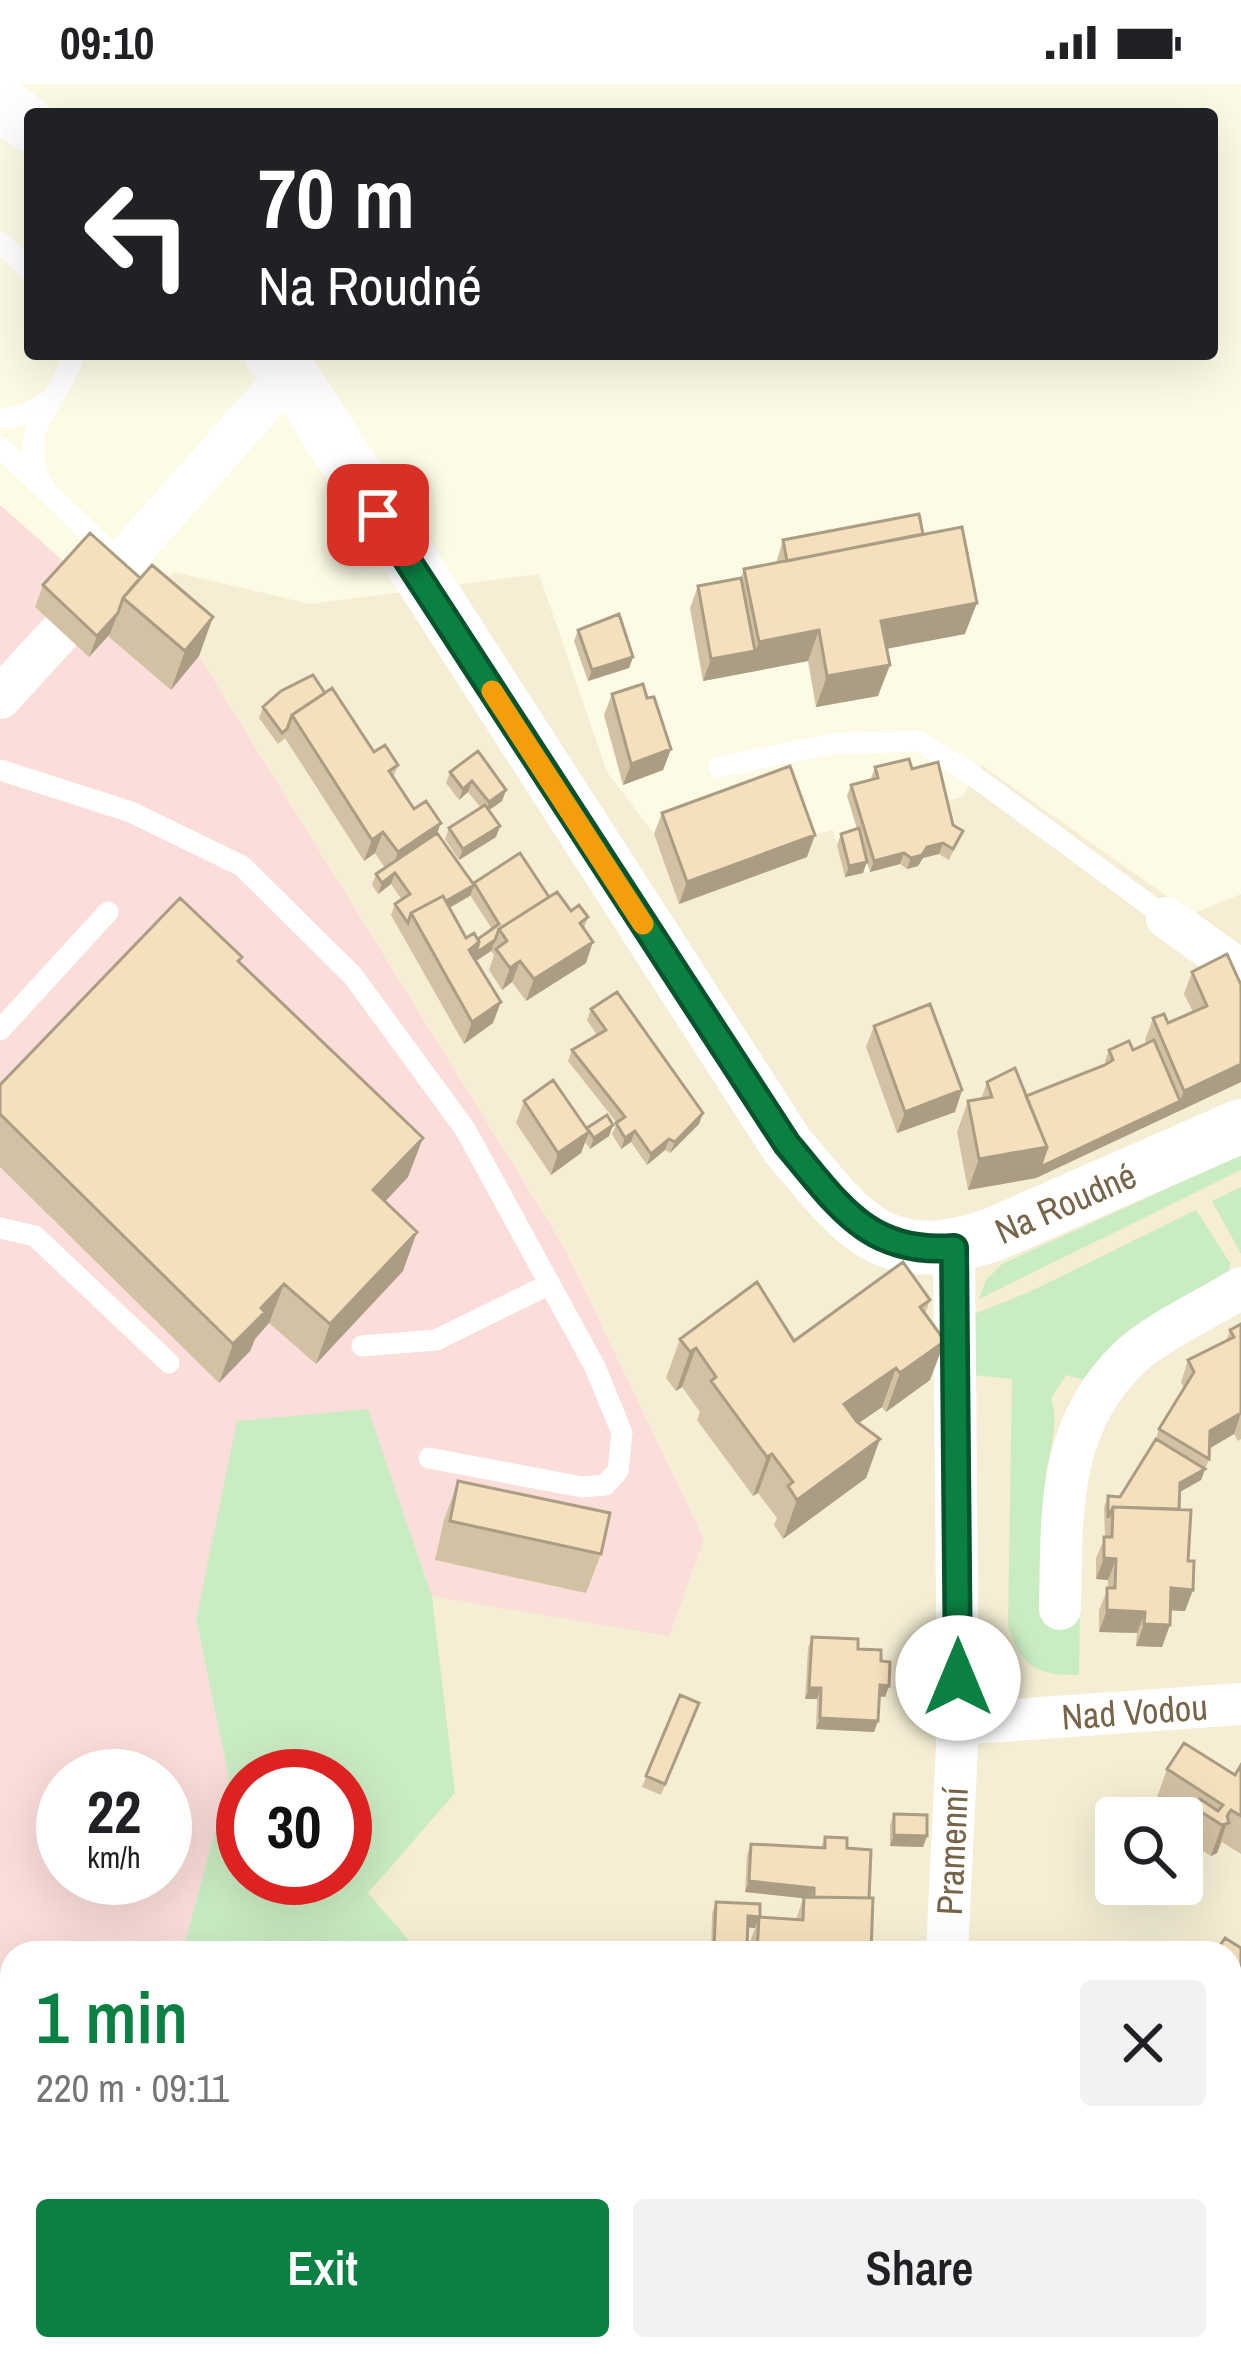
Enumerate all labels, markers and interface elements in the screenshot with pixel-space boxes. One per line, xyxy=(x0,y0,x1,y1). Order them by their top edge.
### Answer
text: 09:10 xyxy=(60,12,154,73)
text: 70 m xyxy=(258,141,415,254)
icon: left xyxy=(60,156,216,312)
text: Na Roudné xyxy=(258,249,482,322)
pin xyxy=(327,464,429,566)
icon: arrive xyxy=(345,482,411,548)
street label: Na Roudné xyxy=(987,1151,1143,1255)
position arrow xyxy=(895,1615,1021,1741)
street label: Nad Vodou xyxy=(1060,1682,1209,1741)
speed limit sign: 30 xyxy=(216,1749,372,1905)
text: 22 xyxy=(87,1771,141,1852)
street label: Pramenní xyxy=(925,1785,979,1916)
map controls xyxy=(1095,1797,1203,1905)
button: search xyxy=(1095,1797,1203,1905)
text: km/h xyxy=(87,1837,141,1877)
text: 1 min xyxy=(36,1968,188,2065)
button: close xyxy=(1080,1980,1206,2106)
text: 220 m · 09:11 xyxy=(36,2062,229,2114)
button: Exit xyxy=(36,2199,609,2337)
button: Share xyxy=(633,2199,1206,2337)

